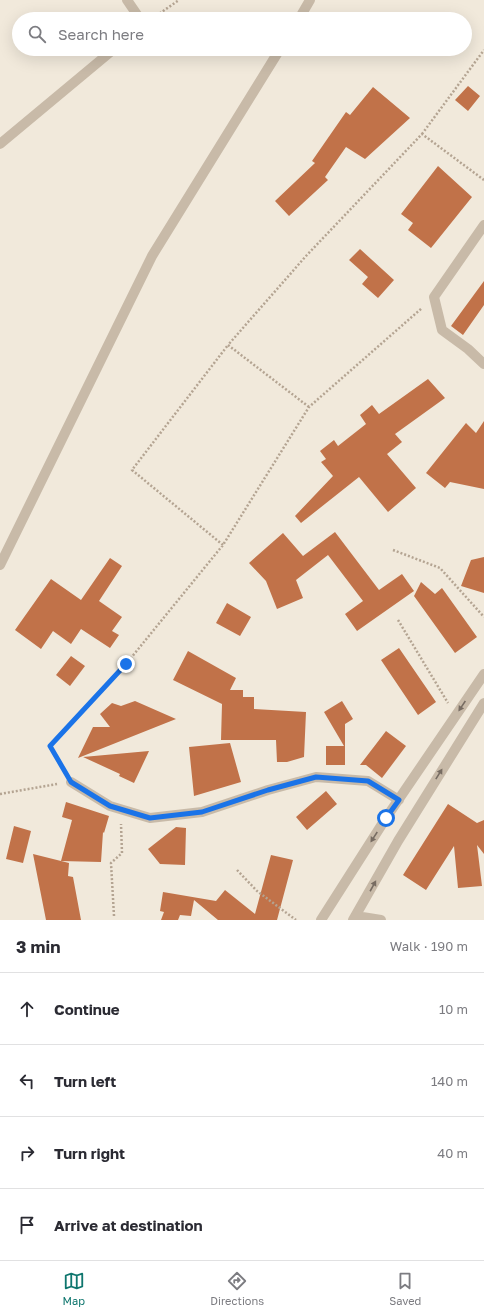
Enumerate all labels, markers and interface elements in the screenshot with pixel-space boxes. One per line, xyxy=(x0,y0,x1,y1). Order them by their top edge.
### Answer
search box xyxy=(12,12,472,56)
icon: search xyxy=(26,23,48,45)
text: Search here xyxy=(58,25,144,43)
route end xyxy=(117,655,135,673)
one-way arrow xyxy=(458,701,466,711)
one-way arrow xyxy=(435,769,443,779)
route start xyxy=(377,809,395,827)
one-way arrow xyxy=(370,832,378,842)
one-way arrow xyxy=(369,880,376,892)
text: 3 min xyxy=(16,936,60,957)
text: Walk · 190 m xyxy=(390,938,468,954)
icon: ahead xyxy=(16,998,38,1020)
text: Continue xyxy=(54,1000,120,1018)
text: 10 m xyxy=(439,1001,468,1017)
icon: left xyxy=(16,1070,38,1092)
text: Turn left xyxy=(54,1072,116,1090)
text: 140 m xyxy=(431,1073,468,1089)
icon: right xyxy=(16,1142,38,1164)
text: Turn right xyxy=(54,1144,125,1162)
text: 40 m xyxy=(437,1145,468,1161)
icon: arrive xyxy=(16,1214,38,1236)
text: Arrive at destination xyxy=(54,1216,203,1234)
tab: Map xyxy=(63,1270,85,1307)
tab: Directions xyxy=(210,1270,264,1307)
tab: Saved xyxy=(389,1270,421,1307)

